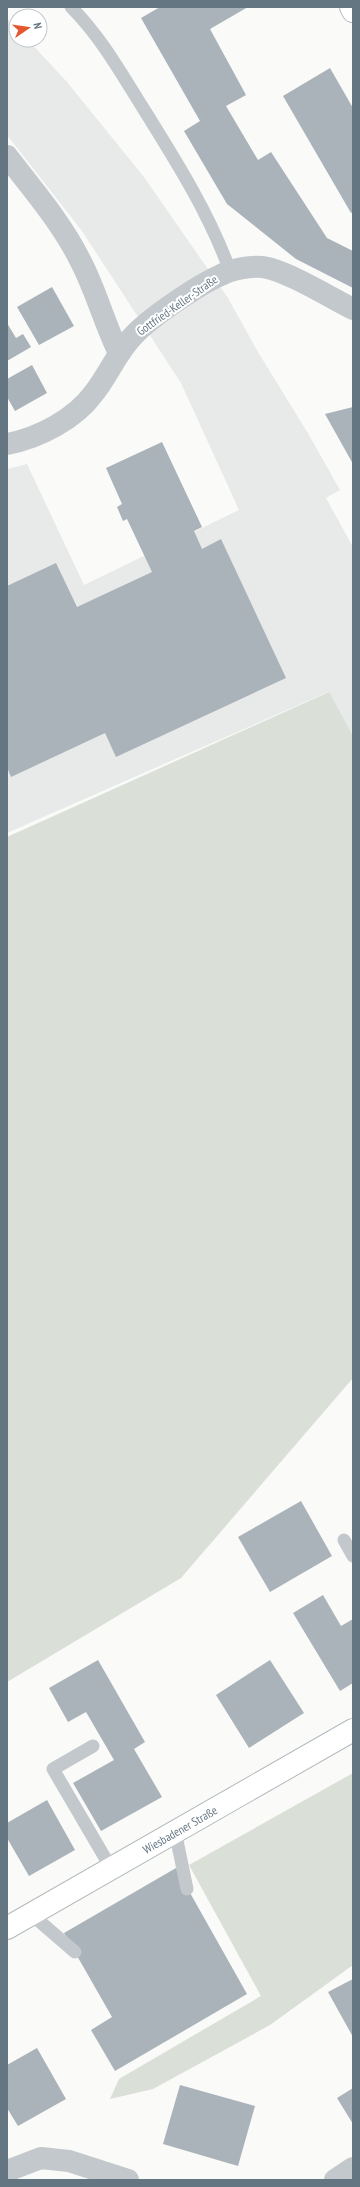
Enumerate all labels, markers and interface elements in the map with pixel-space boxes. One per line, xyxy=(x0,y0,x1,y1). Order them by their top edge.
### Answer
north arrow xyxy=(8,8,48,48)
text: N xyxy=(30,21,45,30)
street label: Gottfried-Keller-Straße xyxy=(134,271,220,339)
street label: Wiesbadener Straße xyxy=(140,1802,220,1856)

